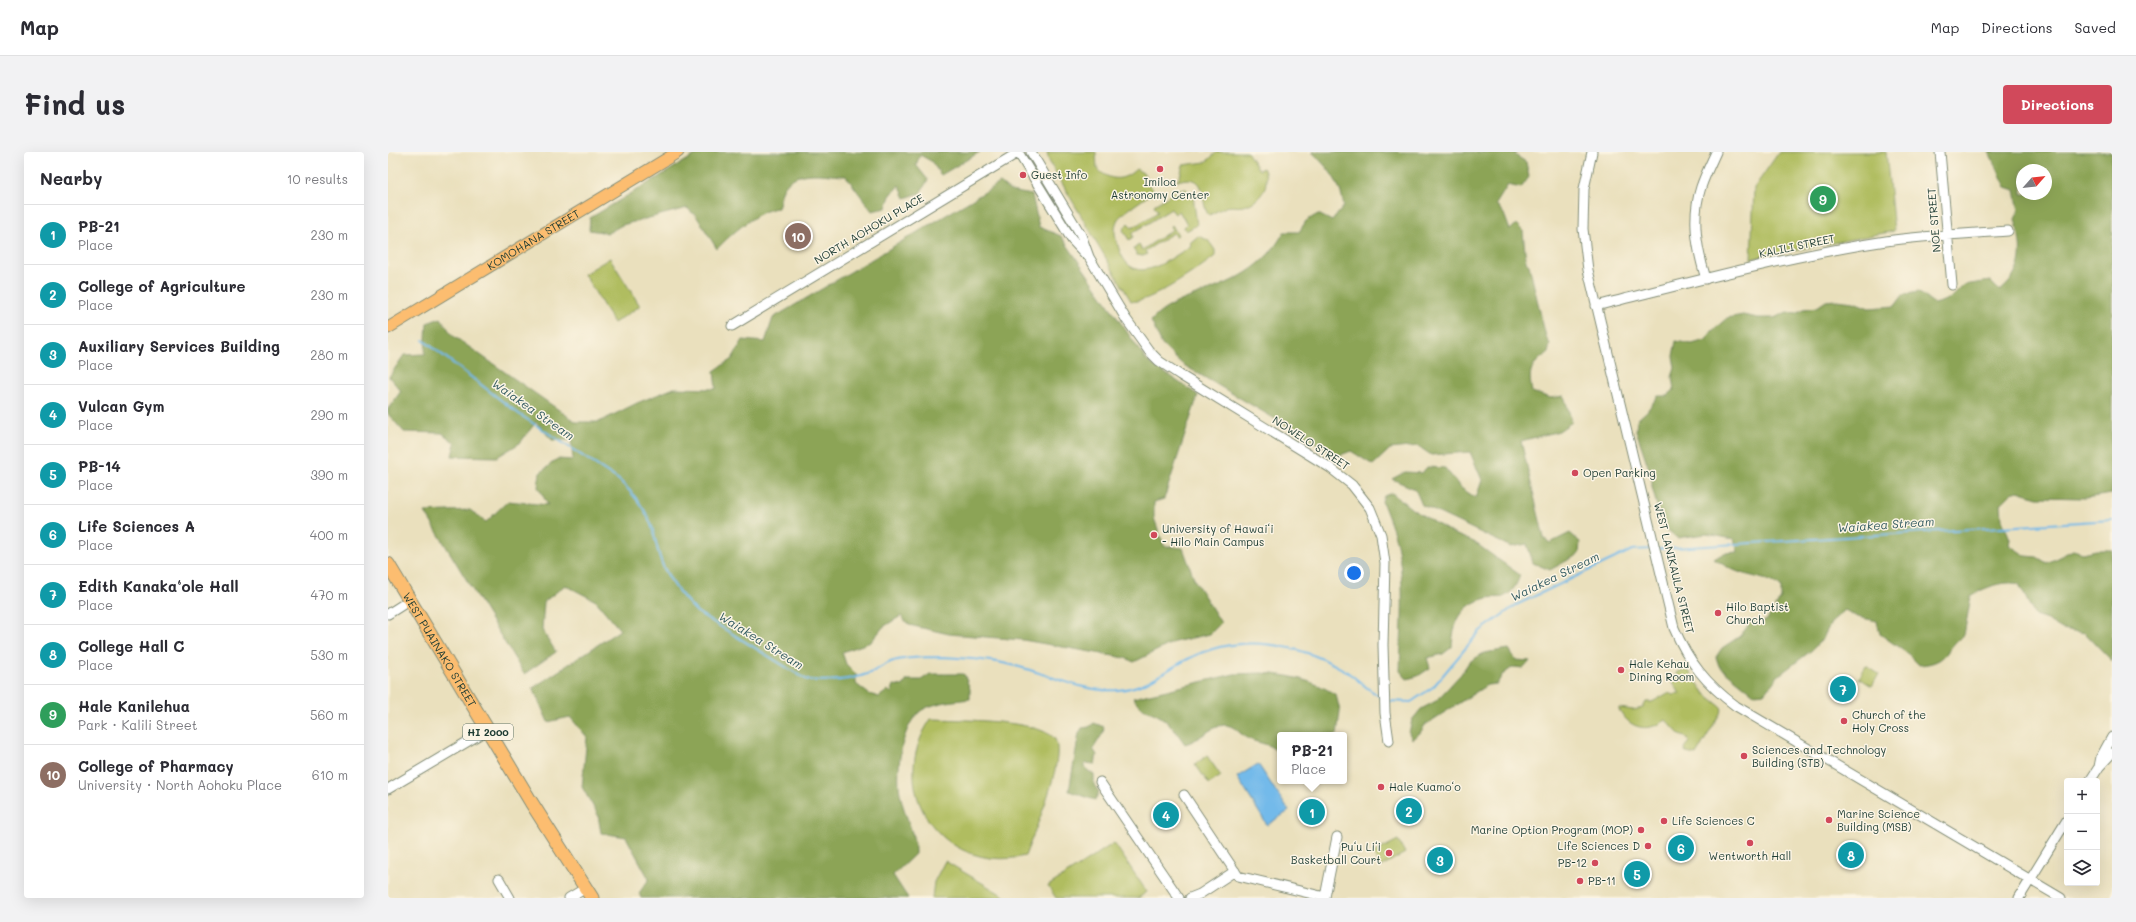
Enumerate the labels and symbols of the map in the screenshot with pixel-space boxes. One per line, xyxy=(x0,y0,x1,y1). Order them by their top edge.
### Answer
marker: Imiloa Astronomy Center xyxy=(1155,164,1165,174)
north arrow xyxy=(2016,164,2052,200)
place label: Guest Info xyxy=(1031,167,1088,182)
marker: Guest Info xyxy=(1018,170,1028,180)
place label: Imiloa Astronomy Center xyxy=(1111,174,1209,202)
pin: 9 xyxy=(1810,184,1836,214)
street label: NOE STREET xyxy=(1923,187,1944,253)
street label: NORTH AOHOKU PLACE xyxy=(811,190,926,267)
street label: KOMOHANA STREET xyxy=(484,206,582,273)
pin: 10 xyxy=(785,221,811,251)
street label: KALILI STREET xyxy=(1758,230,1836,261)
water label: Waiakea Stream xyxy=(489,375,578,443)
street label: NOWELO STREET xyxy=(1270,412,1353,473)
place label: Open Parking xyxy=(1583,465,1656,480)
marker: Open Parking xyxy=(1570,468,1580,478)
street label: WEST LANIKAULA STREET xyxy=(1651,501,1698,635)
water label: Waiakea Stream xyxy=(1837,513,1935,535)
place label: University of Hawaiʻi - Hilo Main Campus xyxy=(1162,521,1274,549)
marker: University of Hawaiʻi - Hilo Main Campus xyxy=(1149,530,1159,540)
water label: Waiakea Stream xyxy=(1508,548,1602,605)
your location xyxy=(1344,563,1364,583)
street label: WEST PUAINAKO STREET xyxy=(400,589,480,710)
place label: Hilo Baptist Church xyxy=(1726,599,1789,627)
water label: Waiakea Stream xyxy=(716,608,807,673)
marker: Hilo Baptist Church xyxy=(1713,608,1723,618)
place label: Hale Kehau Dining Room xyxy=(1629,656,1694,684)
marker: Hale Kehau Dining Room xyxy=(1616,665,1626,675)
pin: 7 xyxy=(1830,674,1856,704)
place label: Church of the Holy Cross xyxy=(1852,707,1926,735)
marker: Church of the Holy Cross xyxy=(1839,716,1849,726)
road number: HI 2000 xyxy=(463,724,513,740)
place label: Sciences and Technology Building (STB) xyxy=(1752,742,1886,770)
marker: Sciences and Technology Building (STB) xyxy=(1739,751,1749,761)
place label: Hale Kuamoʻo xyxy=(1389,779,1461,794)
marker: Hale Kuamoʻo xyxy=(1376,782,1386,792)
pin: 2 xyxy=(1396,796,1422,826)
pin: 1 xyxy=(1299,797,1325,827)
pin: 4 xyxy=(1153,800,1179,830)
place label: Marine Science Building (MSB) xyxy=(1837,806,1920,834)
place label: Life Sciences C xyxy=(1672,813,1755,828)
marker: Marine Science Building (MSB) xyxy=(1824,815,1834,825)
marker: Life Sciences C xyxy=(1659,816,1669,826)
place label: Marine Option Program (MOP) xyxy=(1471,822,1633,837)
marker: Marine Option Program (MOP) xyxy=(1636,825,1646,835)
pin: 6 xyxy=(1668,833,1694,863)
place label: Life Sciences D xyxy=(1558,838,1640,853)
marker: Wentworth Hall xyxy=(1745,838,1755,848)
place label: Puʻu Liʻi Basketball Court xyxy=(1291,839,1381,867)
pin: 8 xyxy=(1838,840,1864,870)
marker: Life Sciences D xyxy=(1643,841,1653,851)
pin: 3 xyxy=(1427,845,1453,875)
marker: Puʻu Liʻi Basketball Court xyxy=(1384,848,1394,858)
place label: Wentworth Hall xyxy=(1709,848,1791,863)
place label: PB-12 xyxy=(1558,855,1587,870)
marker: PB-12 xyxy=(1590,858,1600,868)
pin: 5 xyxy=(1624,859,1650,889)
place label: PB-11 xyxy=(1588,873,1616,888)
marker: PB-11 xyxy=(1575,876,1585,886)

